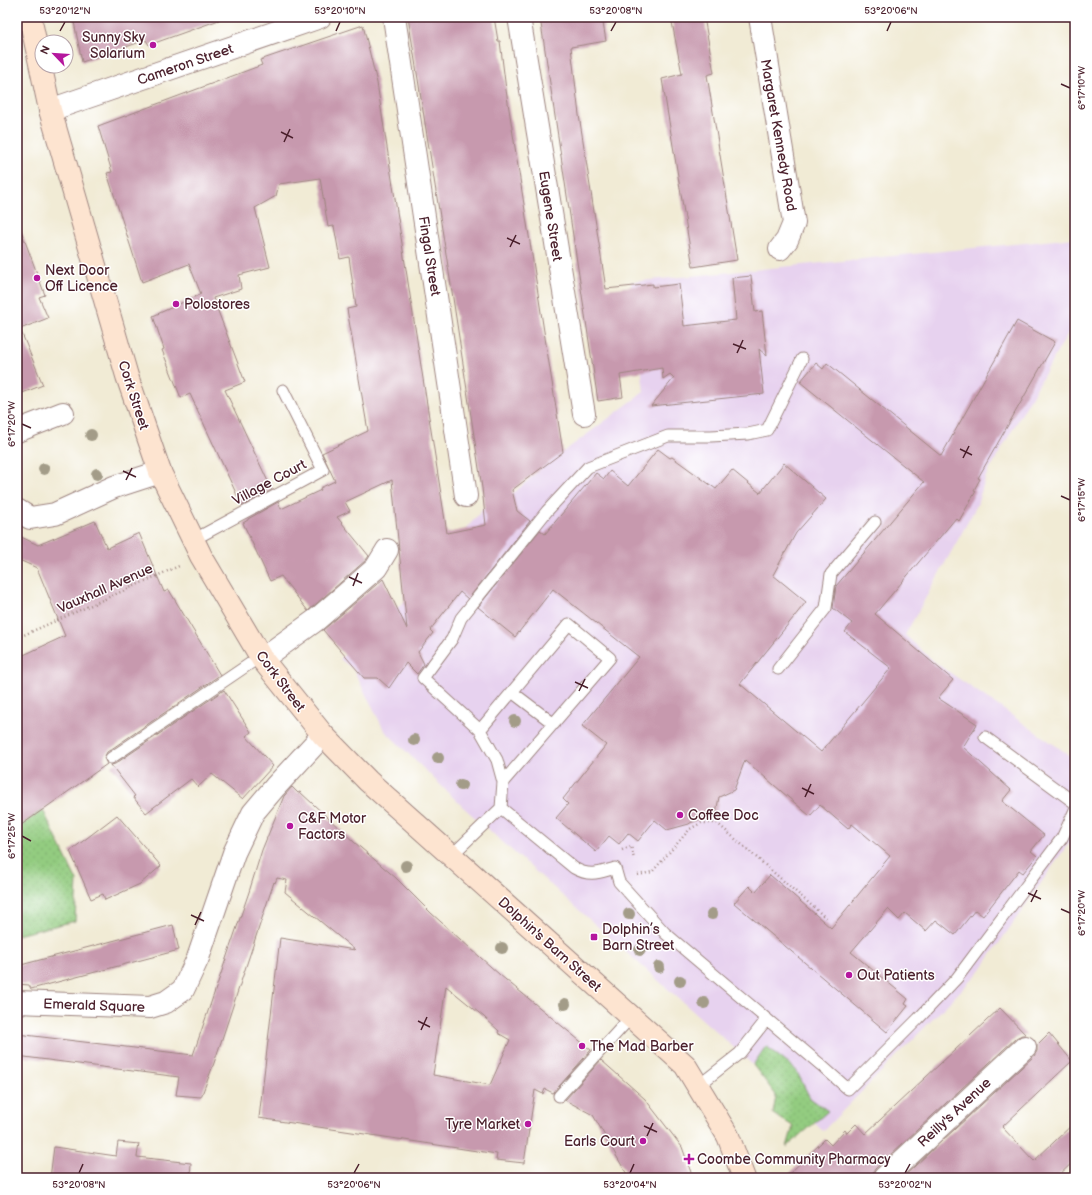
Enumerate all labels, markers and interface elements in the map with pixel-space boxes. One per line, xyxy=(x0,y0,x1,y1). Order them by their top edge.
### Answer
text: 53°20'12"N xyxy=(39,5,91,17)
text: 53°20'10"N xyxy=(314,5,366,17)
text: 53°20'08"N xyxy=(589,5,643,17)
text: 53°20'06"N xyxy=(864,5,918,17)
place label: Sunny Sky Solarium xyxy=(82,29,146,62)
north arrow xyxy=(34,34,74,74)
street label: Cameron Street xyxy=(135,40,236,89)
marker: Sunny Sky Solarium xyxy=(148,40,158,50)
text: N xyxy=(38,43,53,56)
street label: Margaret Kennedy Road xyxy=(757,58,800,213)
text: 6°17'10"W xyxy=(1076,66,1088,110)
street label: Eugene Street xyxy=(535,170,566,263)
street label: Fingal Street xyxy=(415,215,444,298)
place label: Next Door Off Licence xyxy=(45,262,118,295)
marker: Next Door Off Licence xyxy=(32,273,42,283)
place label: Polostores xyxy=(184,296,250,313)
marker: Polostores xyxy=(171,299,181,309)
street label: Cork Street xyxy=(114,358,153,433)
text: 6°17'20"W xyxy=(6,401,18,447)
street label: Village Court xyxy=(229,456,310,509)
text: 6°17'15"W xyxy=(1076,478,1088,522)
street label: Vauxhall Avenue xyxy=(55,560,155,617)
street label: Cork Street xyxy=(252,648,309,716)
place label: Coffee Doc xyxy=(688,807,759,824)
place label: C&F Motor Factors xyxy=(298,810,367,843)
marker: Coffee Doc xyxy=(675,810,685,820)
text: 6°17'25"W xyxy=(6,813,18,859)
marker: C&F Motor Factors xyxy=(285,821,295,831)
text: 6°17'20"W xyxy=(1076,890,1088,936)
street label: Dolphin's Barn Street xyxy=(495,894,605,996)
place label: Dolphin’s Barn Street xyxy=(602,921,675,954)
marker: Dolphin’s Barn Street xyxy=(589,932,599,942)
place label: Out Patients xyxy=(857,967,935,984)
marker: Out Patients xyxy=(844,970,854,980)
street label: Emerald Square xyxy=(43,995,145,1016)
place label: The Mad Barber xyxy=(590,1038,694,1055)
marker: The Mad Barber xyxy=(577,1041,587,1051)
street label: Reilly's Avenue xyxy=(914,1074,995,1151)
place label: Tyre Market xyxy=(445,1116,521,1133)
marker: Tyre Market xyxy=(523,1119,533,1129)
place label: Earls Court xyxy=(564,1133,636,1150)
marker: Earls Court xyxy=(638,1136,648,1146)
place label: Coombe Community Pharmacy xyxy=(697,1151,891,1168)
marker: Coombe Community Pharmacy xyxy=(684,1154,694,1164)
text: 53°20'08"N xyxy=(52,1179,106,1191)
text: 53°20'06"N xyxy=(327,1179,381,1191)
text: 53°20'04"N xyxy=(603,1179,657,1191)
text: 53°20'02"N xyxy=(878,1179,932,1191)

